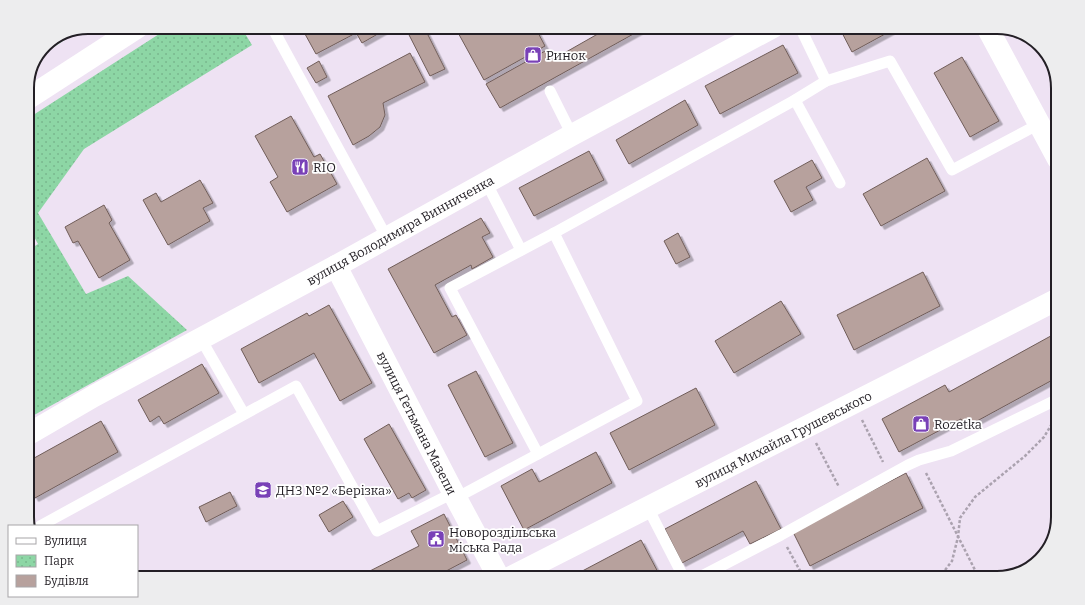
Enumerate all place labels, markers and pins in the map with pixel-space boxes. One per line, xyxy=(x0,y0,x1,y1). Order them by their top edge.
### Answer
shop icon: Ринок xyxy=(523,45,543,65)
place label: Ринок xyxy=(546,48,586,63)
restaurant icon: RIO xyxy=(290,157,310,177)
place label: RIO xyxy=(313,160,336,175)
shop icon: Rozetka xyxy=(911,414,931,434)
place label: Rozetka xyxy=(934,417,982,432)
school or university icon: ДНЗ №2 «Берізка» xyxy=(253,480,273,500)
place label: ДНЗ №2 «Берізка» xyxy=(276,483,392,498)
place label: Новороздільська міська Рада xyxy=(449,525,556,555)
public building icon: Новороздільська міська Рада xyxy=(426,529,446,549)

